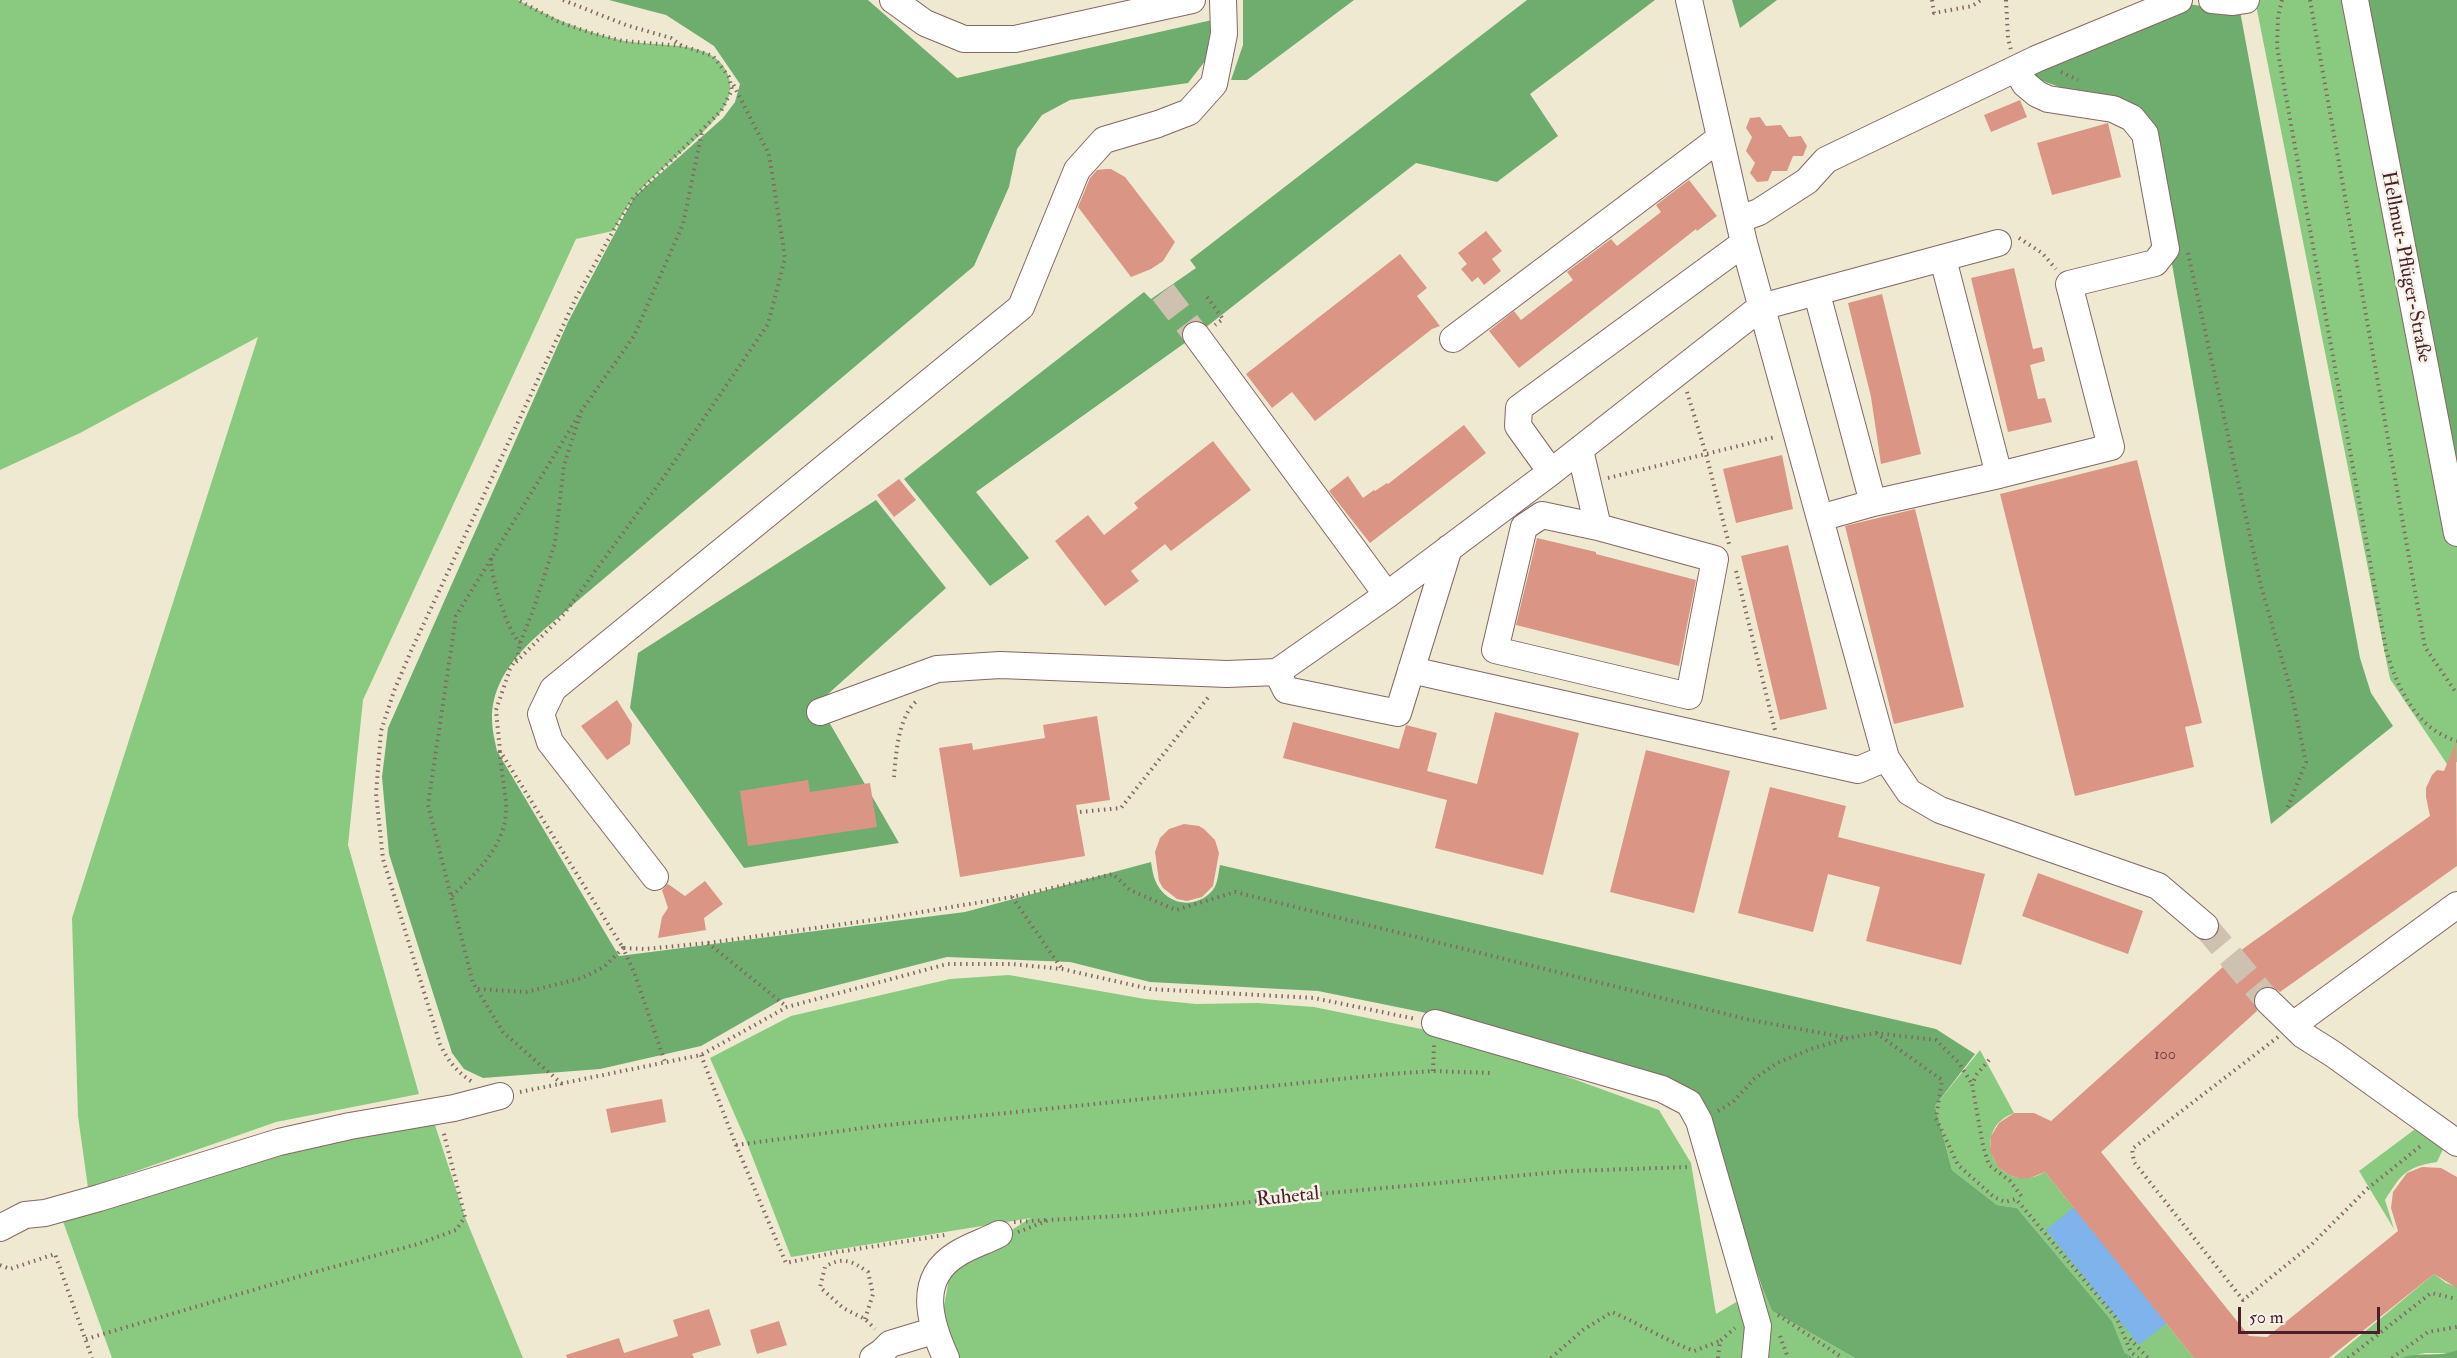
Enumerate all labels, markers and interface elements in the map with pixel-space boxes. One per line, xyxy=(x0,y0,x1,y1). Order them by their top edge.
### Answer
street label: Hellmut-Pflüger-Straße xyxy=(2375,169,2435,365)
house number: 100 xyxy=(2154,1046,2176,1066)
street label: Ruhetal xyxy=(1255,1183,1321,1213)
scale bar xyxy=(2241,1295,2384,1333)
text: 50 m xyxy=(2249,1306,2284,1329)

